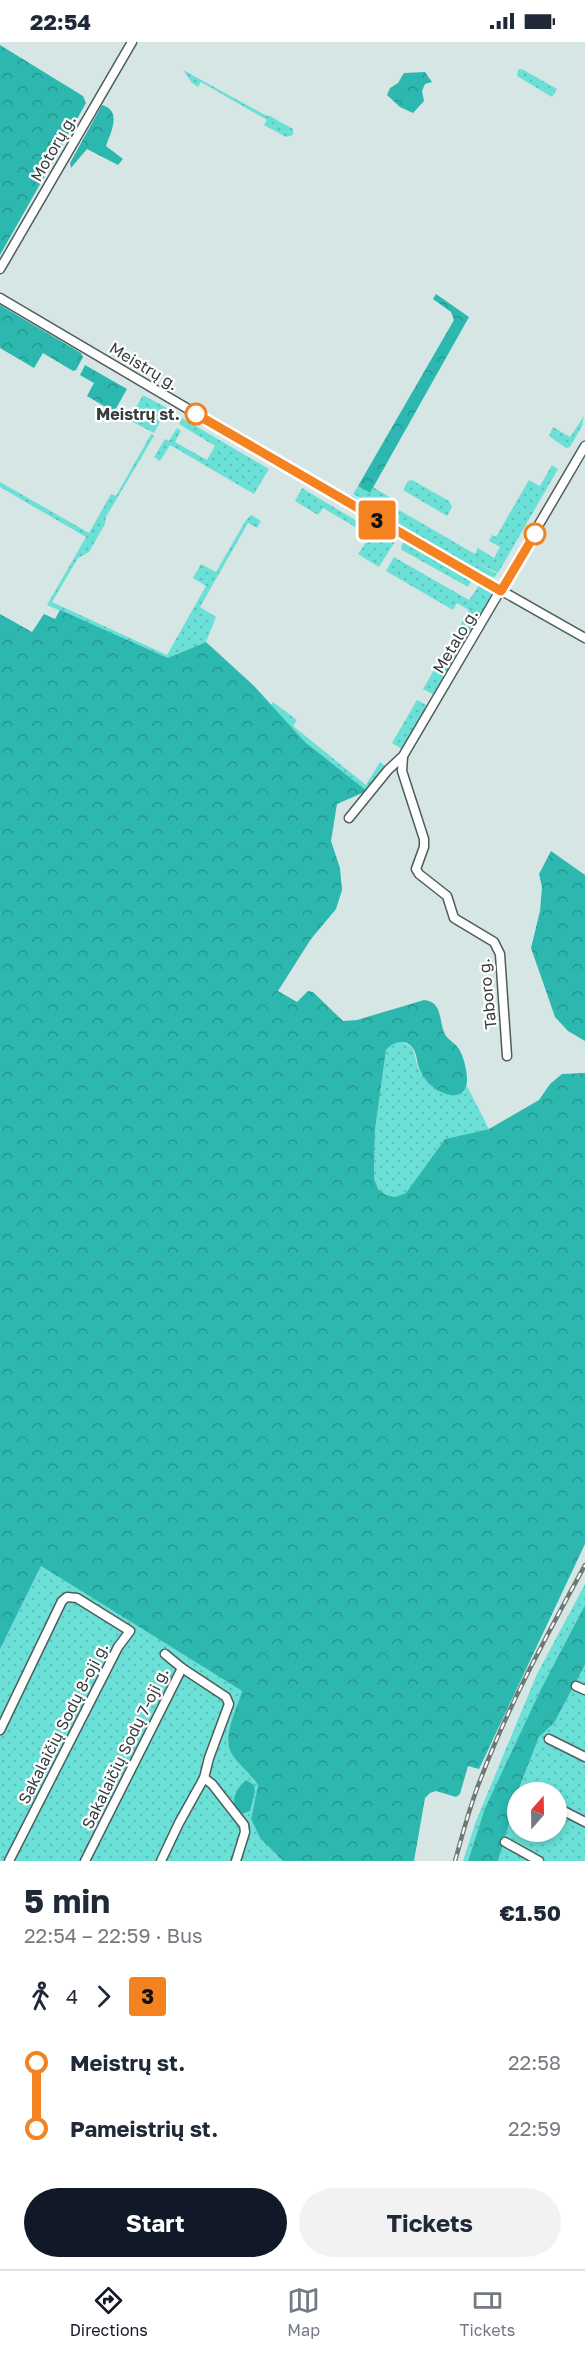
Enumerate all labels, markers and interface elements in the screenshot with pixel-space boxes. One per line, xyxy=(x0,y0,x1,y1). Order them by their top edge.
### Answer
text: 22:54 xyxy=(30,8,91,35)
street label: Motorų g. xyxy=(26,111,80,185)
street label: Meistrų g. xyxy=(106,338,182,394)
marker: Meistrų st. xyxy=(185,403,207,425)
place label: Meistrų st. xyxy=(96,404,180,424)
line badge: 3 xyxy=(358,500,397,540)
text: 3 xyxy=(371,507,383,533)
unlabelled marker xyxy=(524,523,546,545)
street label: Metalo g. xyxy=(428,605,482,677)
street label: Taboro g. xyxy=(473,958,501,1030)
street label: Sakalaičių Sodų 8-oji g. xyxy=(14,1639,112,1807)
street label: Sakalaičių Sodų 7-oji g. xyxy=(77,1664,173,1832)
north arrow xyxy=(507,1782,567,1842)
map controls xyxy=(507,1782,567,1842)
text: 5 min xyxy=(24,1881,110,1920)
text: €1.50 xyxy=(499,1899,561,1926)
text: 22:54 – 22:59 · Bus xyxy=(24,1923,203,1947)
icon: walk xyxy=(24,1980,57,2013)
icon: forward xyxy=(87,1980,120,2013)
text: 3 xyxy=(141,1983,154,2009)
text: 4 xyxy=(66,1984,78,2008)
text: Meistrų st. xyxy=(70,2049,185,2076)
text: 22:58 xyxy=(508,2050,561,2074)
text: Pameistrių st. xyxy=(70,2115,218,2142)
text: 22:59 xyxy=(508,2116,561,2140)
button: Start xyxy=(24,2188,287,2257)
button: Tickets xyxy=(299,2188,561,2257)
tab: Directions xyxy=(70,2284,148,2340)
tab: Map xyxy=(287,2284,320,2340)
tab: Tickets xyxy=(460,2284,515,2340)

